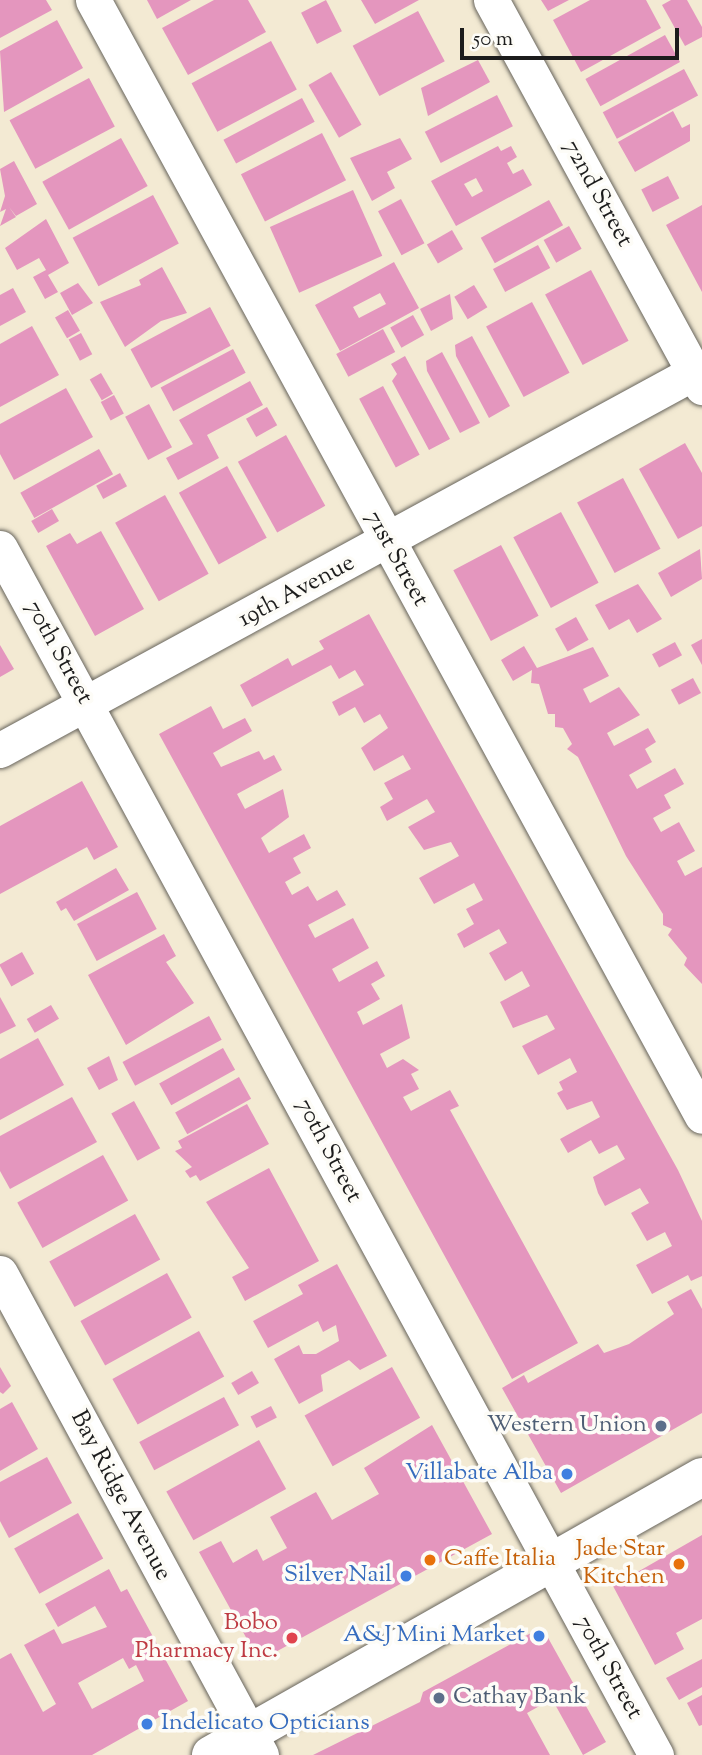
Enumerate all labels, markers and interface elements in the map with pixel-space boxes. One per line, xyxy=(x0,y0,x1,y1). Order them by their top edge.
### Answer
scale bar xyxy=(464,14,683,58)
text: 50 m xyxy=(473,25,513,55)
street label: 72nd Street xyxy=(556,136,638,252)
street label: 71st Street xyxy=(358,506,434,612)
street label: 19th Avenue xyxy=(234,549,360,635)
street label: 70th Street xyxy=(18,596,98,710)
street label: 70th Street xyxy=(289,1094,367,1208)
street label: Bay Ridge Avenue xyxy=(63,1406,177,1586)
place label: Western Union xyxy=(487,1412,647,1440)
marker: Western Union xyxy=(653,1418,669,1434)
place label: Villabate Alba xyxy=(405,1460,553,1488)
marker: Villabate Alba xyxy=(559,1466,575,1482)
place label: Jade Star Kitchen xyxy=(575,1536,665,1592)
place label: Caffe Italia xyxy=(444,1546,556,1574)
marker: Caffe Italia xyxy=(422,1552,438,1568)
marker: Jade Star Kitchen xyxy=(671,1556,687,1572)
place label: Silver Nail xyxy=(284,1562,392,1590)
marker: Silver Nail xyxy=(398,1568,414,1584)
place label: Bobo Pharmacy Inc. xyxy=(135,1610,278,1666)
street label: 70th Street xyxy=(568,1611,648,1725)
place label: A&J Mini Market xyxy=(343,1622,525,1650)
marker: A&J Mini Market xyxy=(531,1628,547,1644)
marker: Bobo Pharmacy Inc. xyxy=(284,1630,300,1646)
place label: Cathay Bank xyxy=(453,1684,586,1712)
marker: Cathay Bank xyxy=(431,1690,447,1706)
place label: Indelicato Opticians xyxy=(161,1710,370,1738)
marker: Indelicato Opticians xyxy=(139,1716,155,1732)

